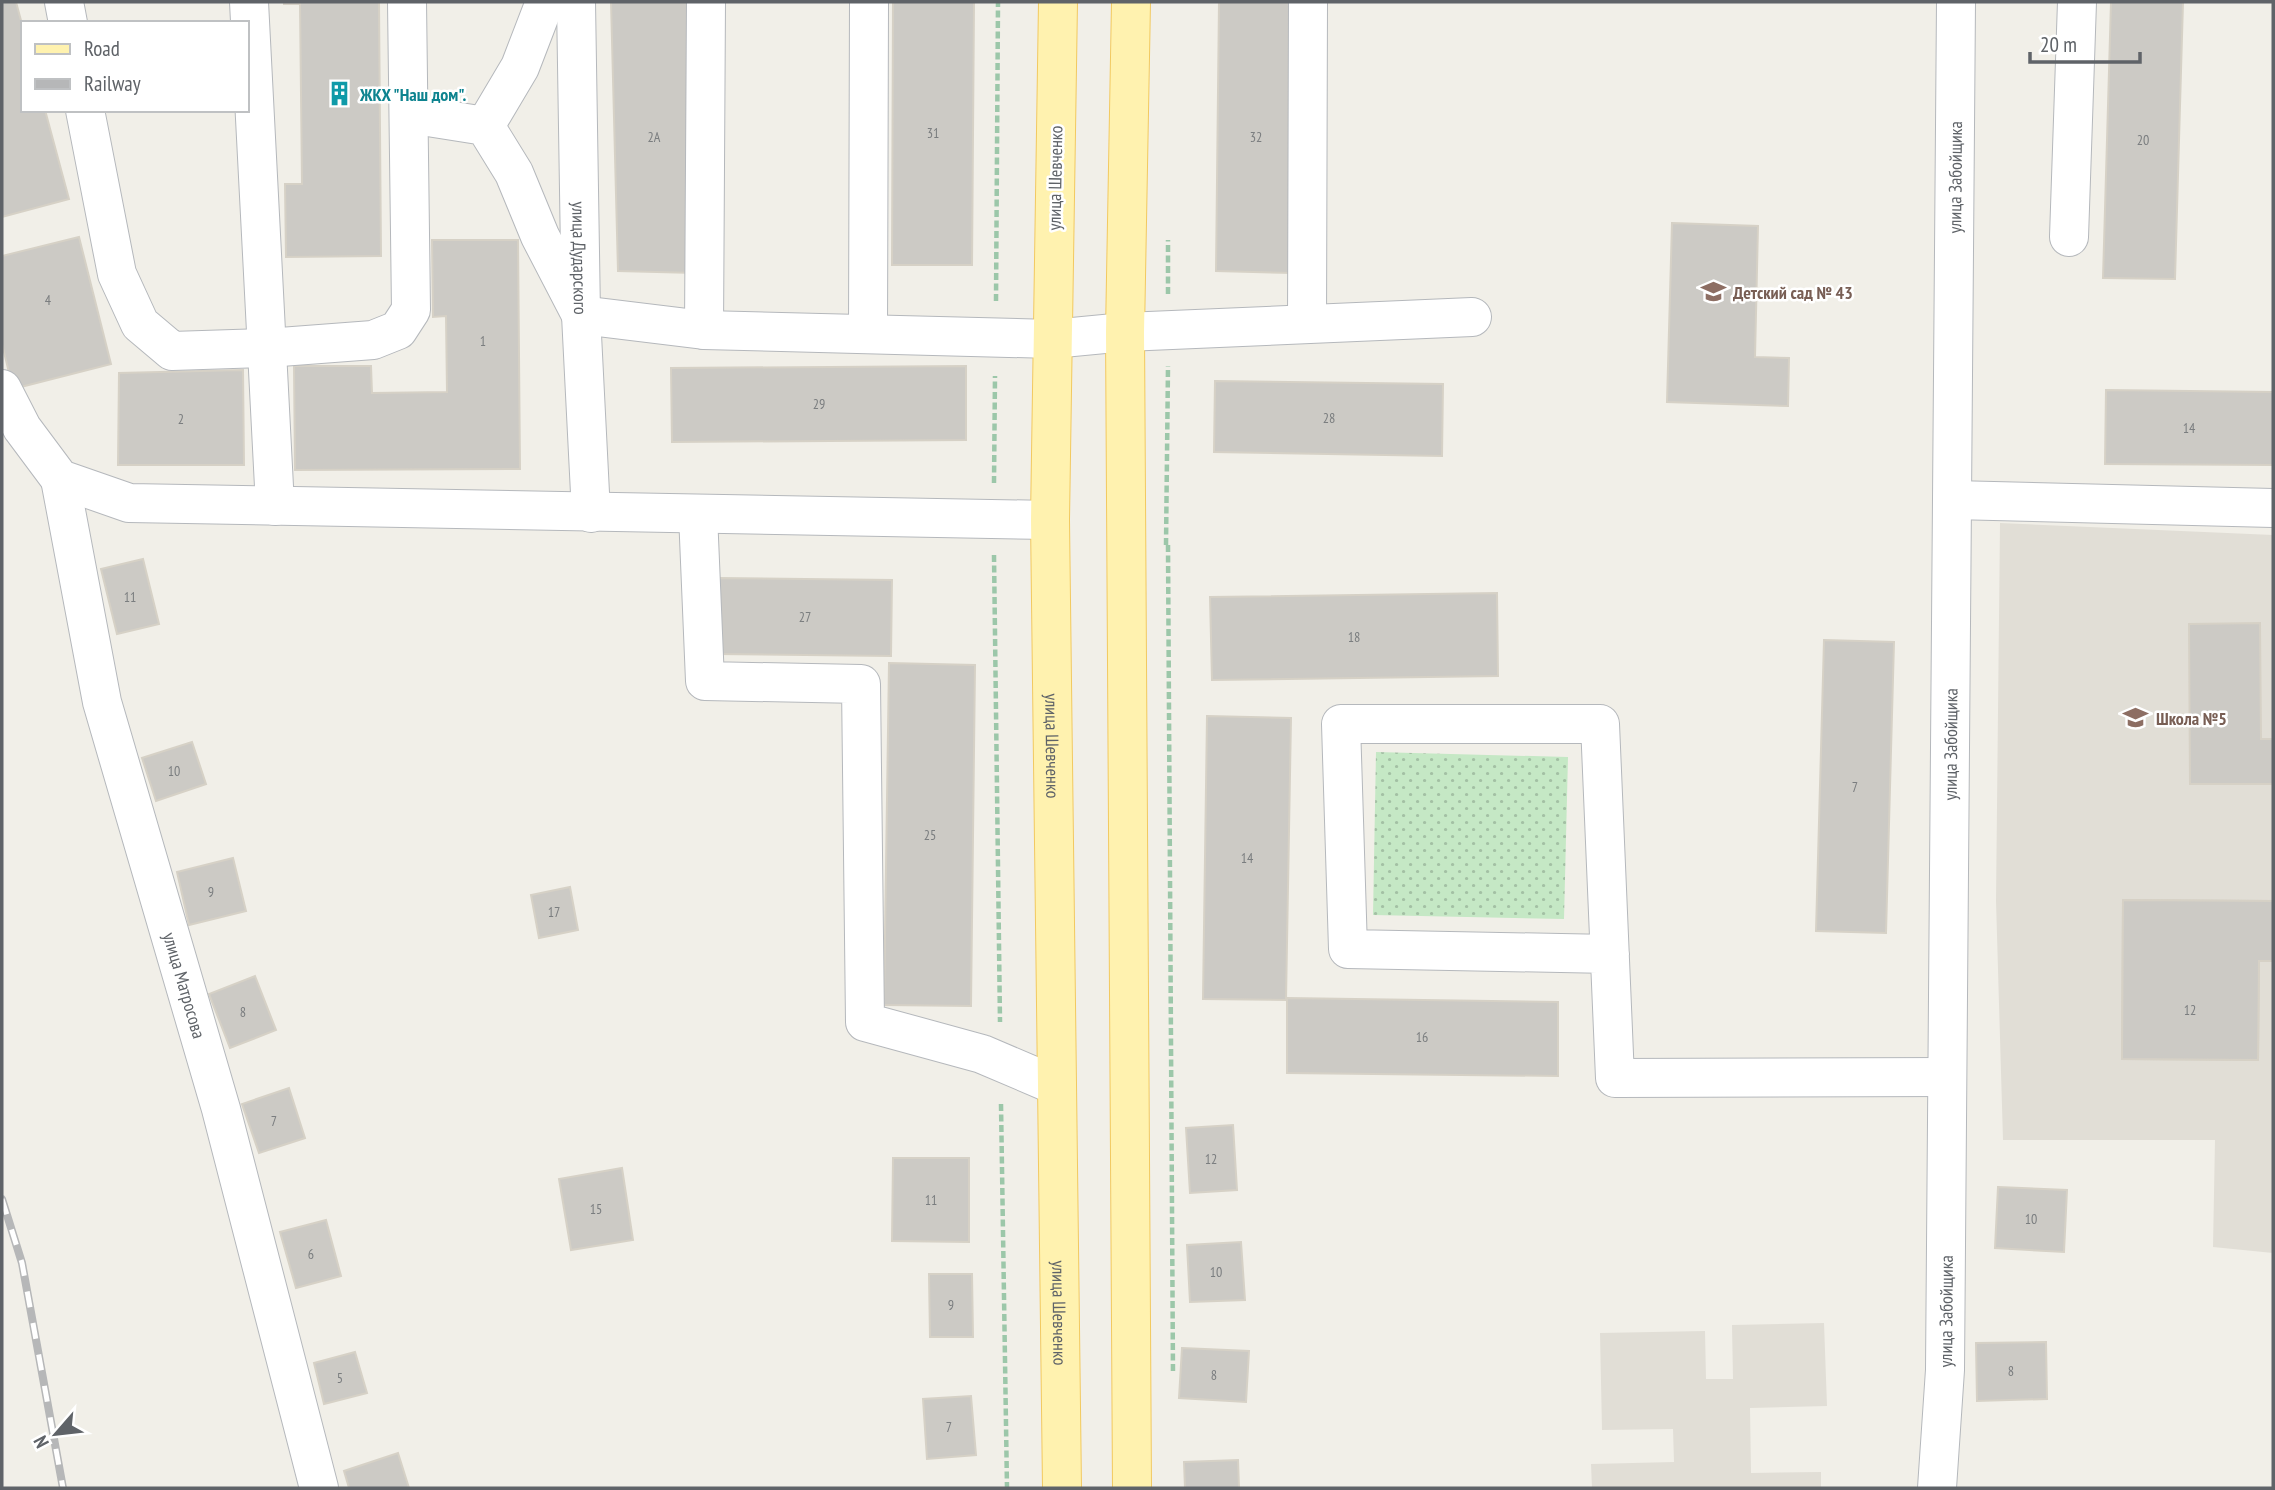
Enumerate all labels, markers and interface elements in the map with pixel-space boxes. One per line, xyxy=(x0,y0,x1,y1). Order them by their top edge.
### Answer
legend xyxy=(21,21,248,112)
scale bar xyxy=(2030,21,2140,65)
text: 20 m xyxy=(2040,31,2077,58)
text: Road xyxy=(84,35,120,62)
text: Railway xyxy=(84,70,141,97)
building icon: ЖКХ "Наш дом". xyxy=(326,80,354,108)
place label: ЖКХ "Наш дом". xyxy=(359,83,467,106)
street label: улица Забойщика xyxy=(1943,121,1967,234)
house number: 31 xyxy=(927,124,939,142)
street label: улица Шевченко xyxy=(1043,125,1067,231)
house number: 2А xyxy=(648,128,661,146)
house number: 32 xyxy=(1250,128,1262,146)
house number: 20 xyxy=(2137,131,2149,149)
street label: улица Дударского xyxy=(568,201,592,315)
school or university icon: Детский сад № 43 xyxy=(1699,278,1727,306)
place label: Детский сад № 43 xyxy=(1733,281,1853,304)
house number: 4 xyxy=(45,291,52,309)
house number: 1 xyxy=(480,332,486,350)
house number: 29 xyxy=(813,395,825,413)
house number: 28 xyxy=(1323,409,1335,427)
house number: 2 xyxy=(178,410,184,428)
house number: 14 xyxy=(2183,419,2196,437)
house number: 11 xyxy=(124,588,136,606)
house number: 27 xyxy=(799,608,811,626)
house number: 18 xyxy=(1348,628,1360,646)
street label: улица Забойщика xyxy=(1938,688,1962,801)
street label: улица Шевченко xyxy=(1041,693,1065,799)
school or university icon: Школа №5 xyxy=(2122,704,2150,732)
place label: Школа №5 xyxy=(2156,707,2227,730)
house number: 10 xyxy=(168,762,180,780)
house number: 7 xyxy=(1852,778,1858,796)
house number: 25 xyxy=(924,826,936,844)
house number: 14 xyxy=(1241,849,1254,867)
house number: 9 xyxy=(208,883,214,901)
house number: 17 xyxy=(548,903,560,921)
street label: улица Матросова xyxy=(158,930,211,1041)
house number: 12 xyxy=(2184,1001,2196,1019)
house number: 8 xyxy=(240,1003,246,1021)
house number: 16 xyxy=(1416,1028,1428,1046)
house number: 7 xyxy=(271,1112,277,1130)
house number: 12 xyxy=(1205,1150,1217,1168)
house number: 11 xyxy=(925,1191,937,1209)
house number: 15 xyxy=(590,1200,602,1218)
house number: 10 xyxy=(2025,1210,2037,1228)
house number: 6 xyxy=(308,1245,314,1263)
street label: улица Забойщика xyxy=(1934,1255,1957,1368)
street label: улица Шевченко xyxy=(1048,1260,1072,1366)
house number: 10 xyxy=(1210,1263,1222,1281)
house number: 9 xyxy=(948,1296,954,1314)
house number: 8 xyxy=(2008,1362,2014,1380)
house number: 8 xyxy=(1211,1366,1217,1384)
house number: 5 xyxy=(337,1369,343,1387)
north arrow xyxy=(21,1399,91,1469)
house number: 7 xyxy=(946,1418,952,1436)
text: N xyxy=(28,1432,54,1452)

